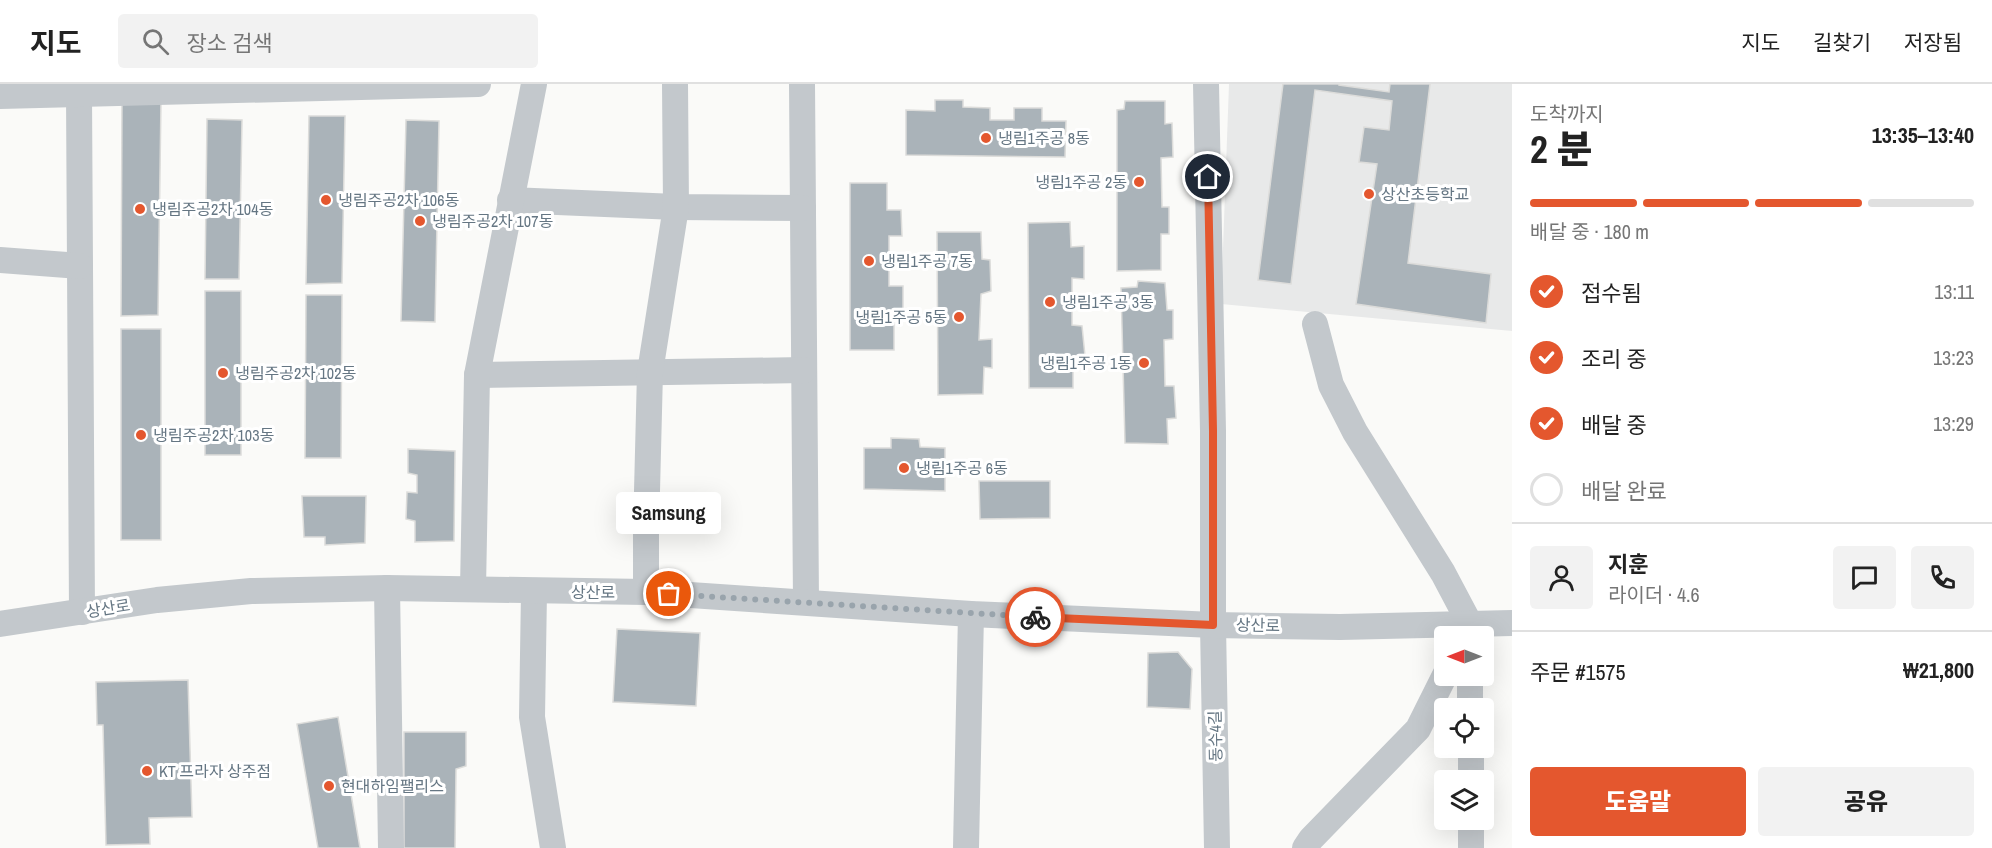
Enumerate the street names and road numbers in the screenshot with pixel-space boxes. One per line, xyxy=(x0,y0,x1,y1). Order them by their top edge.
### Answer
street label: 상산로 xyxy=(571,581,615,603)
street label: 상산로 xyxy=(84,594,132,622)
street label: 상산로 xyxy=(1236,614,1281,636)
street label: 동수4길 xyxy=(1204,710,1226,762)

